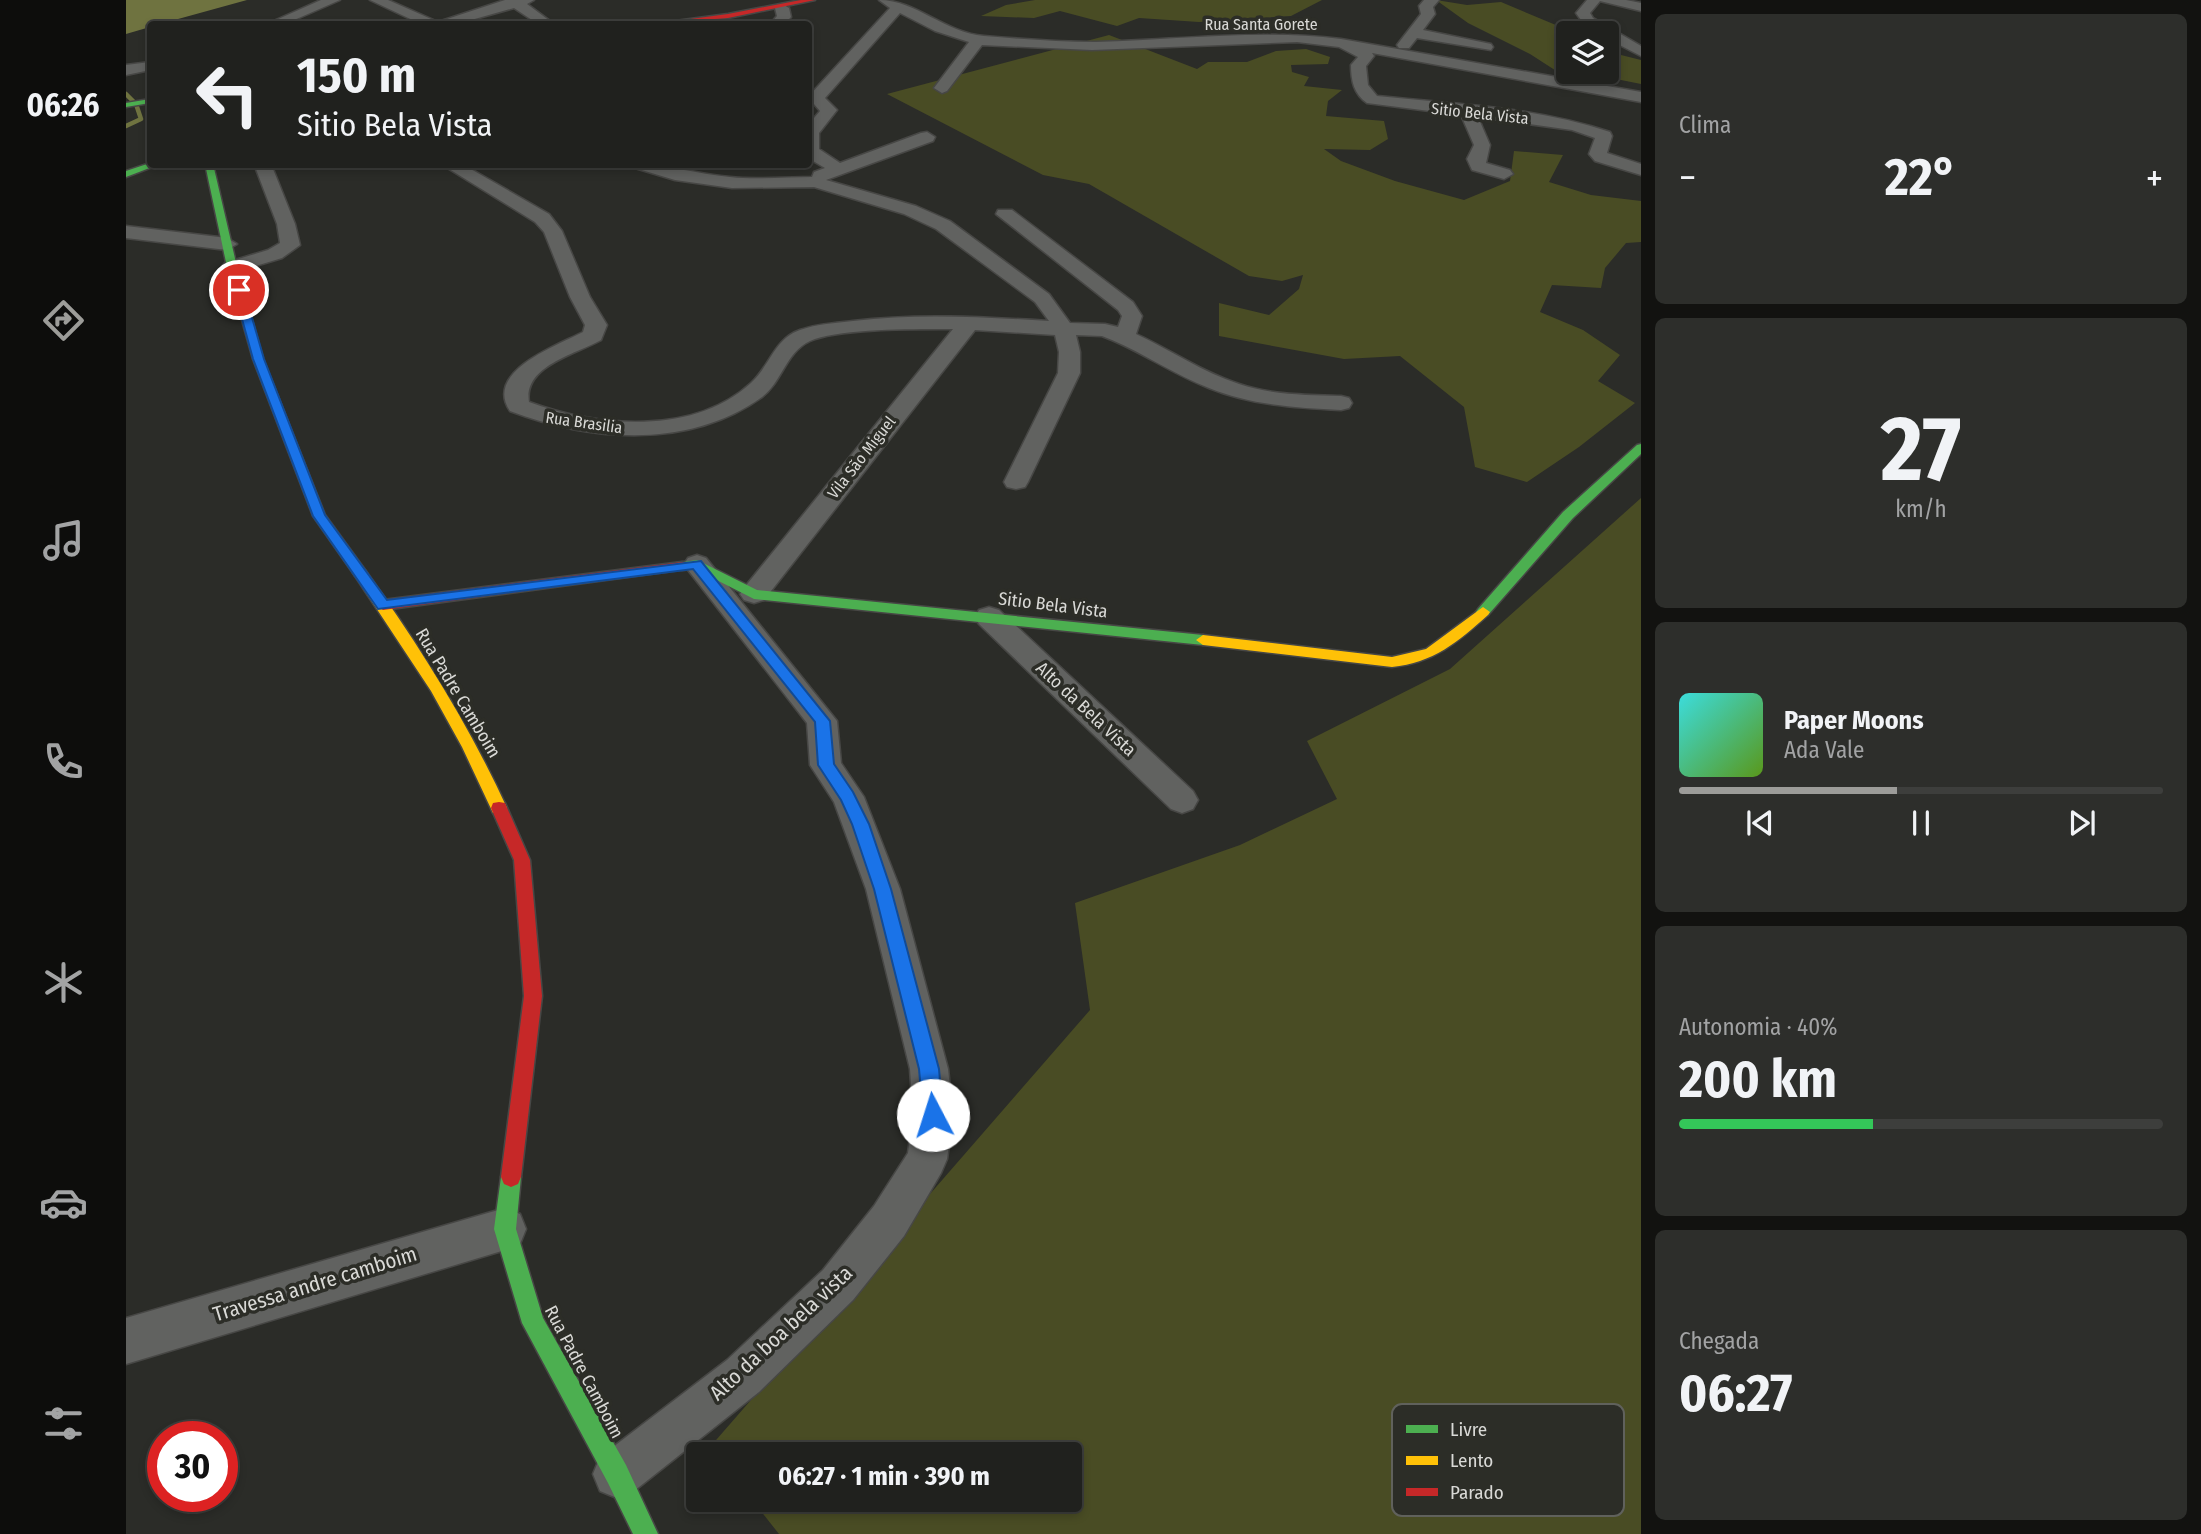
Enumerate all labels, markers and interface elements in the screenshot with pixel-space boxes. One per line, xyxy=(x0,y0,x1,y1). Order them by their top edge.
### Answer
street label: Rua Santa Gorete xyxy=(1204,15,1318,34)
map controls xyxy=(1556,21,1619,84)
button: layers xyxy=(1556,21,1619,84)
text: 150 m xyxy=(297,46,416,105)
icon: left xyxy=(182,49,273,140)
text: 06:26 xyxy=(26,86,100,124)
street label: Sitio Bela Vista xyxy=(1430,99,1530,128)
text: Sitio Bela Vista xyxy=(297,106,493,144)
text: Clima xyxy=(1679,111,1731,139)
text: 22° xyxy=(1885,146,1957,209)
text: − xyxy=(1679,155,1696,201)
text: + xyxy=(2146,155,2163,201)
pin xyxy=(209,260,269,320)
icon: arrive xyxy=(220,271,258,309)
icon: directions xyxy=(39,296,88,345)
text: 27 xyxy=(1881,395,1961,504)
street label: Rua Brasilia xyxy=(544,408,624,437)
street label: Vila São Miguel xyxy=(823,412,899,502)
text: km/h xyxy=(1895,495,1947,523)
icon: music xyxy=(39,516,88,565)
street label: Sitio Bela Vista xyxy=(997,587,1109,623)
street label: Rua Padre Camboim xyxy=(411,624,505,762)
street label: Alto da Bela Vista xyxy=(1031,657,1141,761)
text: Paper Moons xyxy=(1784,705,1924,736)
text: Ada Vale xyxy=(1784,736,1864,764)
icon: phone xyxy=(39,737,88,786)
icon: previous xyxy=(1741,804,1779,842)
icon: pause xyxy=(1902,804,1940,842)
icon: next xyxy=(2063,804,2101,842)
icon: climate xyxy=(39,958,88,1007)
text: Autonomia · 40% xyxy=(1679,1013,1837,1041)
text: 200 km xyxy=(1679,1048,1837,1111)
position arrow xyxy=(896,1078,970,1152)
icon: car xyxy=(39,1178,88,1227)
street label: Travessa andre camboim xyxy=(210,1241,420,1327)
street label: Alto da boa bela vista xyxy=(704,1260,858,1406)
street label: Rua Padre Camboim xyxy=(540,1302,628,1442)
text: Chegada xyxy=(1679,1327,1759,1355)
text: 06:27 xyxy=(1679,1362,1792,1425)
icon: filters xyxy=(39,1399,88,1448)
legend xyxy=(1392,1404,1624,1516)
text: Livre xyxy=(1450,1418,1487,1441)
speed limit sign: 30 xyxy=(147,1421,238,1512)
text: Lento xyxy=(1450,1449,1493,1472)
text: 06:27 · 1 min · 390 m xyxy=(778,1461,990,1492)
text: Parado xyxy=(1450,1481,1504,1504)

